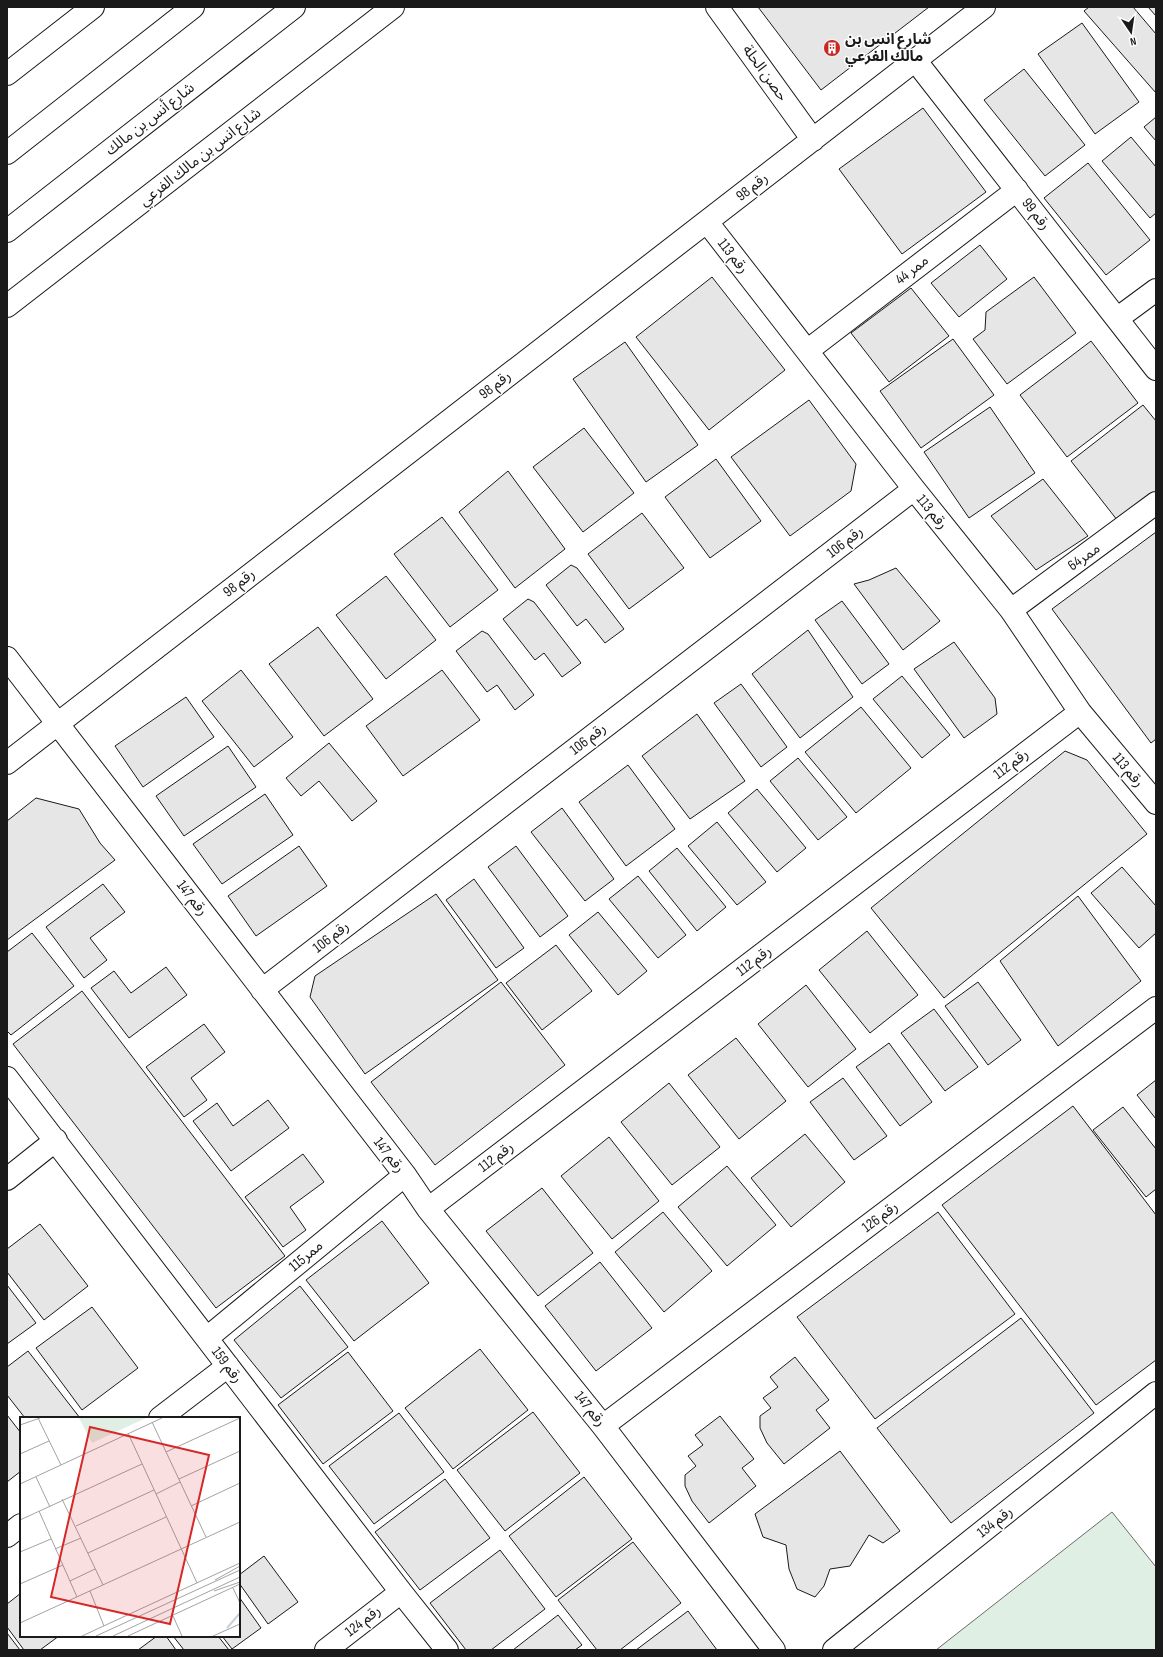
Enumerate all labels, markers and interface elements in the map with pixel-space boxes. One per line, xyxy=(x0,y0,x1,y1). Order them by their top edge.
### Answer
north arrow xyxy=(1111,12,1151,52)
place label: شارع انس بن مالك الفرعي xyxy=(845,30,931,67)
text: N xyxy=(1129,34,1137,48)
building icon: شارع انس بن مالك الفرعي xyxy=(822,38,842,58)
street label: حصن الحلة xyxy=(738,41,792,105)
street label: شارع أنس بن مالك xyxy=(102,78,200,161)
street label: شارع انس بن مالك الفرعي xyxy=(135,103,266,212)
street label: رقم 98 xyxy=(732,168,773,206)
street label: رقم 99 xyxy=(1017,194,1055,235)
street label: رقم 113 xyxy=(713,235,753,278)
street label: ممر 44 xyxy=(891,251,933,289)
street label: رقم 98 xyxy=(475,366,516,404)
street label: رقم 113 xyxy=(911,491,952,534)
street label: رقم 106 xyxy=(823,522,868,563)
street label: ممر64 xyxy=(1064,539,1104,575)
street label: رقم 98 xyxy=(219,564,260,602)
street label: رقم 106 xyxy=(566,719,611,760)
street label: رقم 112 xyxy=(990,745,1033,784)
street label: رقم 113 xyxy=(1107,749,1148,792)
street label: رقم 147 xyxy=(171,876,212,920)
street label: رقم 106 xyxy=(309,917,354,958)
street label: رقم 112 xyxy=(733,942,776,981)
street label: رقم 147 xyxy=(368,1133,409,1177)
street label: رقم 112 xyxy=(475,1138,518,1177)
street label: رقم 126 xyxy=(858,1197,903,1238)
street label: ممر115 xyxy=(285,1236,327,1276)
street label: رقم 159 xyxy=(206,1343,247,1387)
street label: رقم 147 xyxy=(569,1387,610,1431)
inset map xyxy=(20,1417,240,1637)
street label: رقم 134 xyxy=(973,1502,1017,1543)
street label: رقم 124 xyxy=(341,1601,385,1642)

